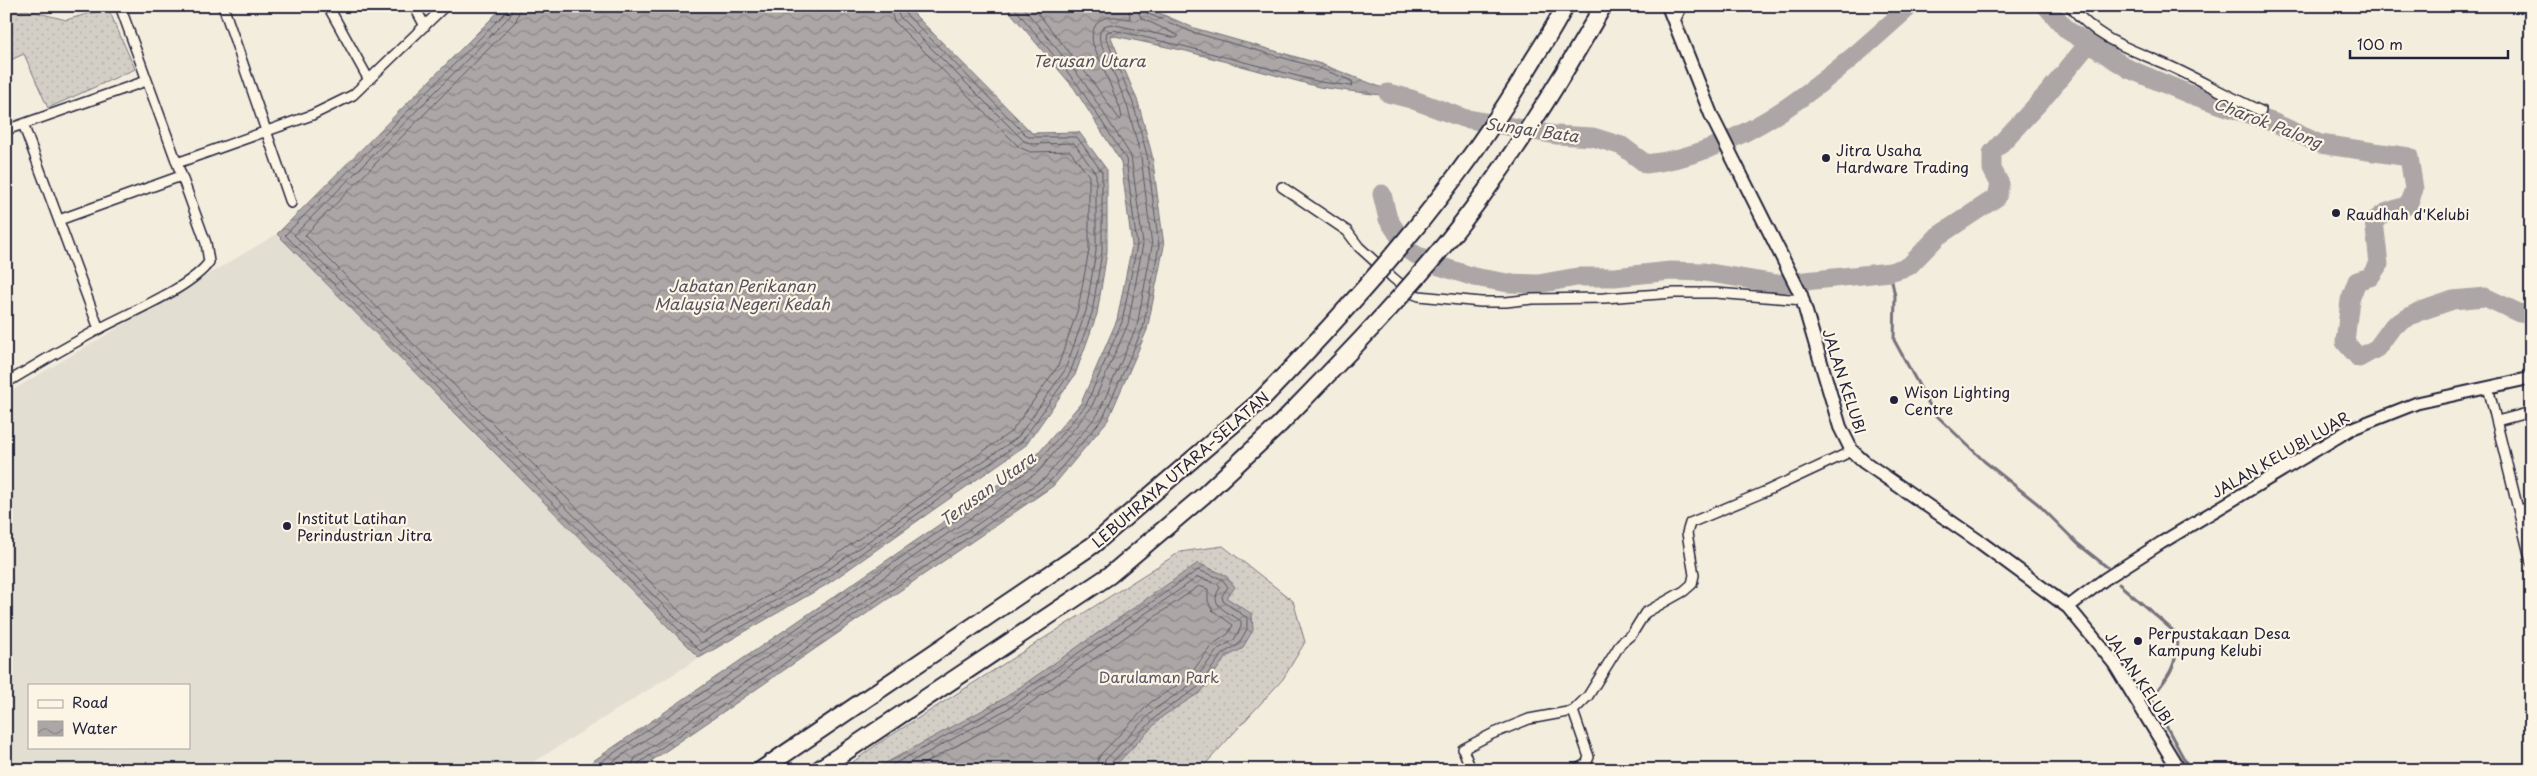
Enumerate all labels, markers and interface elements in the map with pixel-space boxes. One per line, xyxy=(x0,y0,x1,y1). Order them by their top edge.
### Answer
scale bar xyxy=(2350,28,2507,60)
text: 100 m xyxy=(2357,32,2403,55)
water label: Terusan Utara xyxy=(1032,48,1147,72)
water label: Charok Palong xyxy=(2210,90,2327,154)
water label: Sungai Bata xyxy=(1484,111,1581,148)
place label: Jitra Usaha Hardware Trading xyxy=(1836,138,1969,178)
marker: Jitra Usaha Hardware Trading xyxy=(1820,152,1832,164)
place label: Raudhah d'Kelubi xyxy=(2346,202,2469,225)
marker: Raudhah d'Kelubi xyxy=(2330,207,2342,219)
water label: Jabatan Perikanan Malaysia Negeri Kedah xyxy=(654,273,830,315)
street label: JALAN KELUBI xyxy=(1817,325,1873,437)
place label: Wison Lighting Centre xyxy=(1904,380,2010,420)
street label: LEBUHRAYA UTARA–SELATAN xyxy=(1086,385,1274,553)
marker: Wison Lighting Centre xyxy=(1888,394,1900,406)
street label: JALAN KELUBI LUAR xyxy=(2207,405,2353,503)
water label: Terusan Utara xyxy=(934,444,1041,531)
place label: Institut Latihan Perindustrian Jitra xyxy=(297,506,433,546)
marker: Institut Latihan Perindustrian Jitra xyxy=(281,520,293,532)
place label: Perpustakaan Desa Kampung Kelubi xyxy=(2148,621,2291,661)
street label: JALAN KELUBI xyxy=(2100,626,2180,730)
marker: Perpustakaan Desa Kampung Kelubi xyxy=(2132,635,2144,647)
park label: Darulaman Park xyxy=(1099,665,1219,688)
legend xyxy=(28,684,190,748)
text: Road xyxy=(72,690,108,713)
text: Water xyxy=(72,716,117,739)

